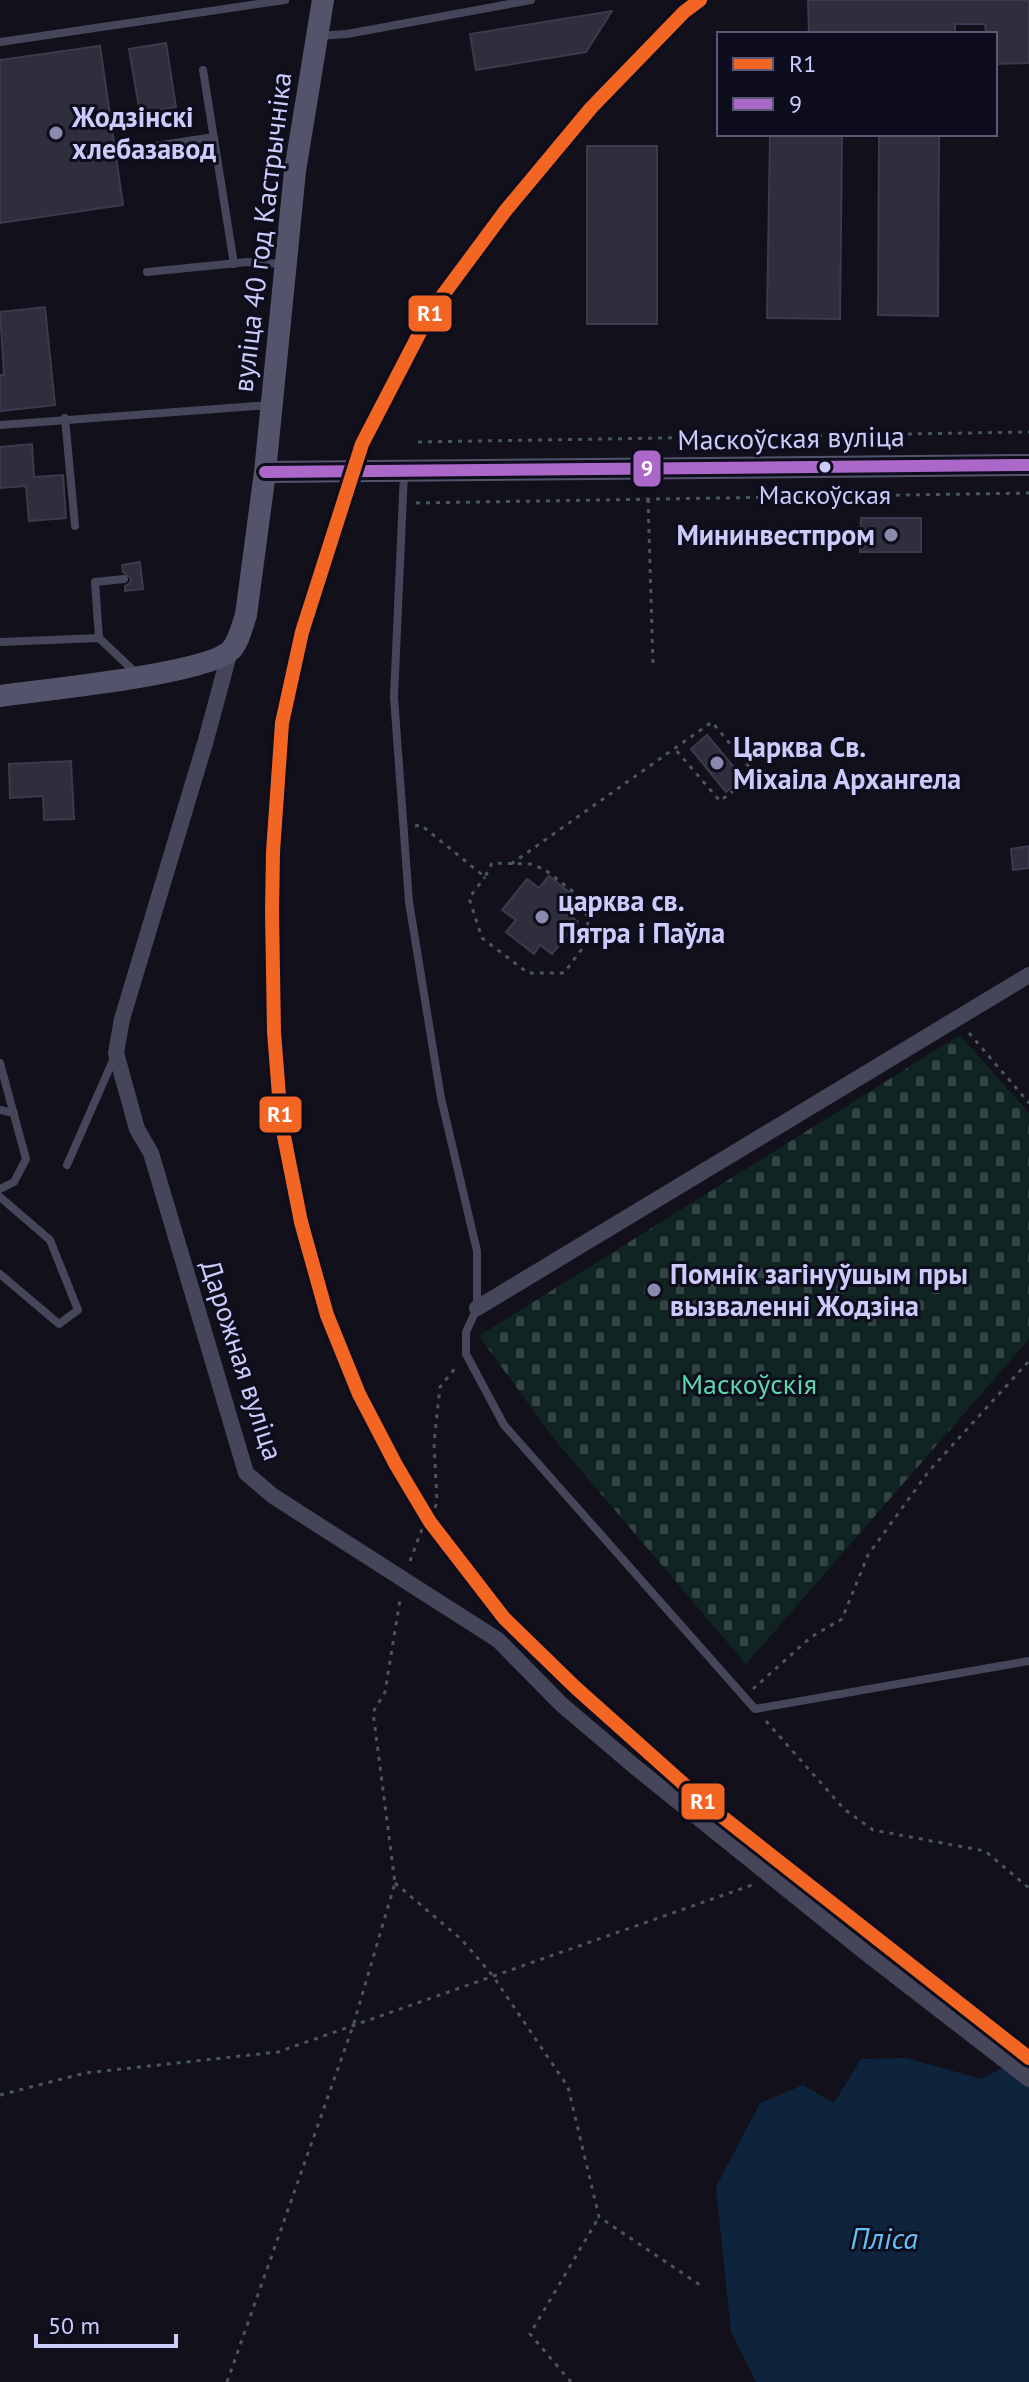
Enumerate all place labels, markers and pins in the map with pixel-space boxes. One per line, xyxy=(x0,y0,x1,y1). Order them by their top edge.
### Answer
place label: Жодзінскі хлебазавод xyxy=(71,98,216,167)
marker: Жодзінскі хлебазавод xyxy=(47,124,65,142)
marker: Маскоўская xyxy=(817,459,833,475)
place label: Маскоўская xyxy=(759,478,891,511)
place label: Мининвестпром xyxy=(676,516,875,553)
marker: Мининвестпром xyxy=(882,526,900,544)
place label: Царква Св. Міхаіла Архангела xyxy=(733,728,961,797)
marker: Царква Св. Міхаіла Архангела xyxy=(708,754,726,772)
place label: царква св. Пятра і Паўла xyxy=(558,882,725,951)
marker: царква св. Пятра і Паўла xyxy=(533,908,551,926)
place label: Помнік загінуўшым пры вызваленні Жодзіна xyxy=(670,1255,968,1324)
marker: Помнік загінуўшым пры вызваленні Жодзіна xyxy=(645,1281,663,1299)

